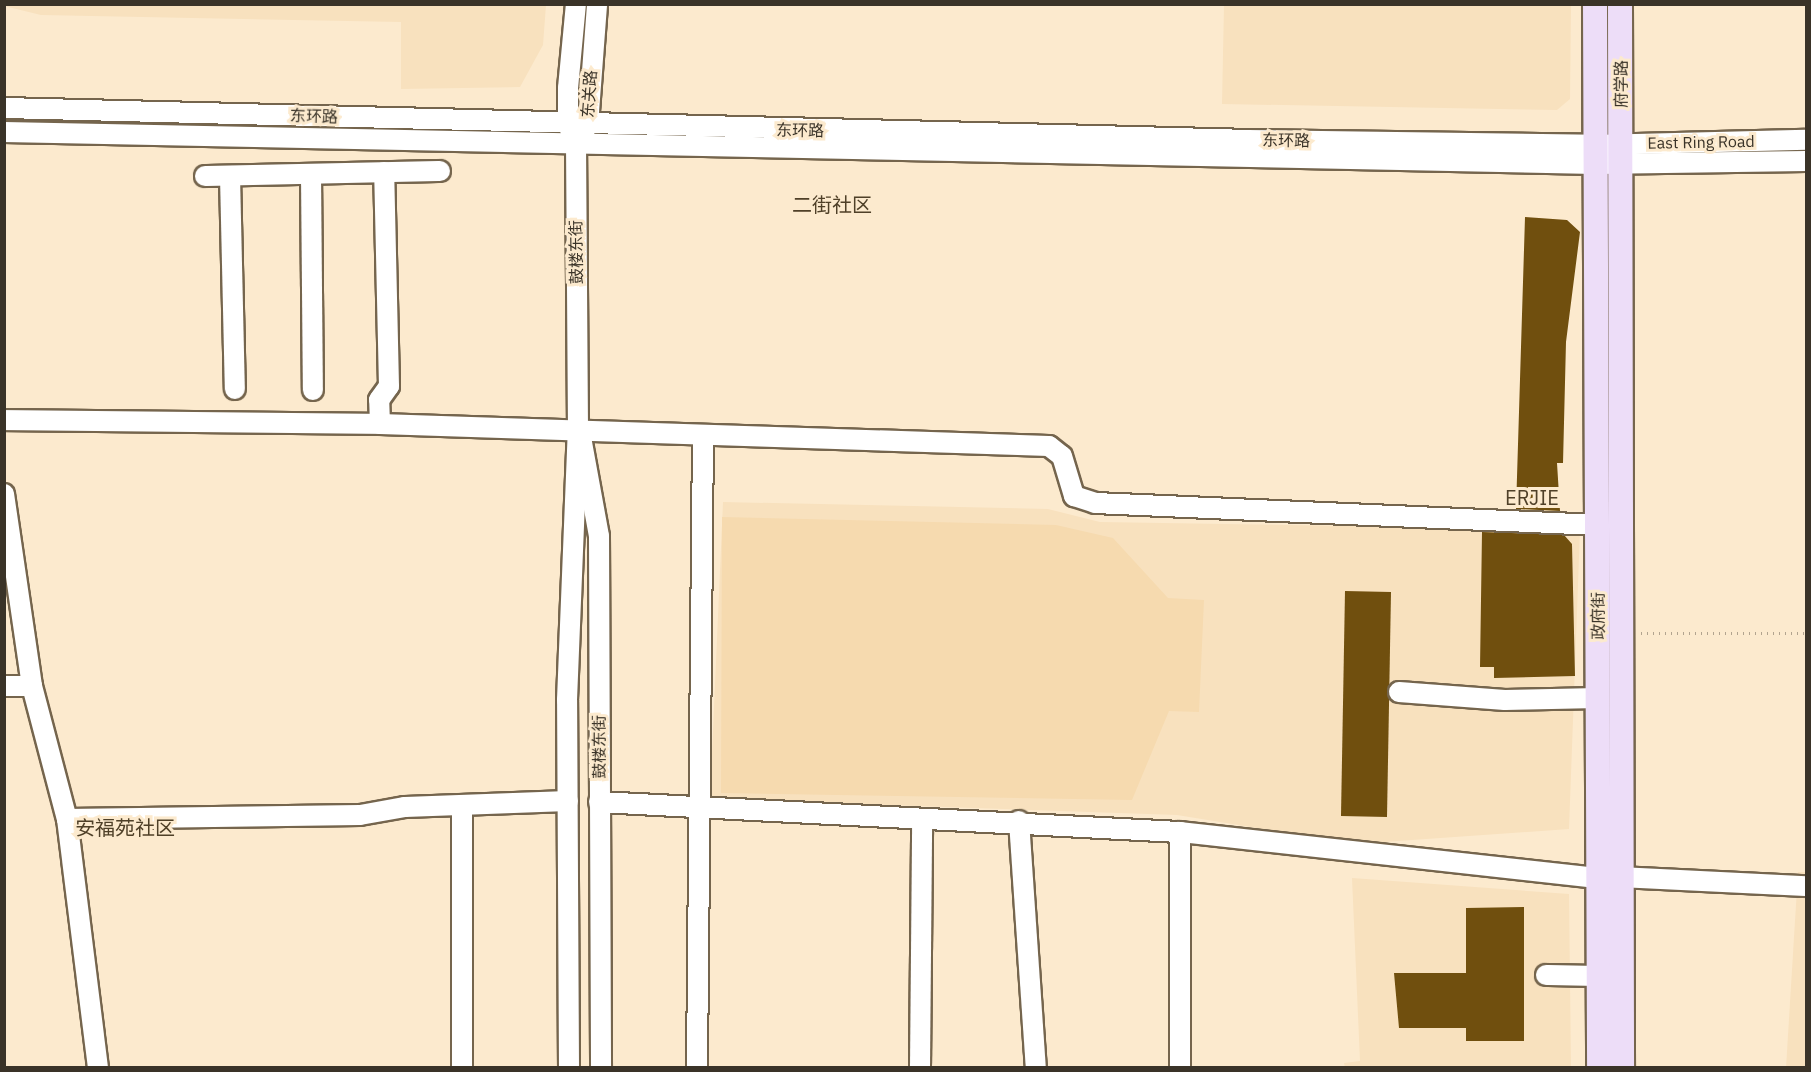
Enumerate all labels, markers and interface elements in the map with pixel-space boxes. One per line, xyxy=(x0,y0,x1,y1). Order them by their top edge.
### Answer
street label: 府学路 xyxy=(1611,60,1631,108)
street label: 东关路 xyxy=(578,69,600,119)
street label: 东环路 xyxy=(290,106,338,126)
street label: 东环路 xyxy=(776,120,824,140)
street label: 东环路 xyxy=(1262,130,1310,150)
street label: East Ring Road xyxy=(1647,131,1755,153)
district label: 二街社区 xyxy=(792,192,872,216)
street label: 鼓楼东街 xyxy=(566,220,586,284)
district label: ERJIE xyxy=(1501,485,1563,509)
street label: 政府街 xyxy=(1588,592,1608,640)
street label: 鼓楼东街 xyxy=(589,715,609,779)
district label: 安福苑社区 xyxy=(75,815,175,839)

